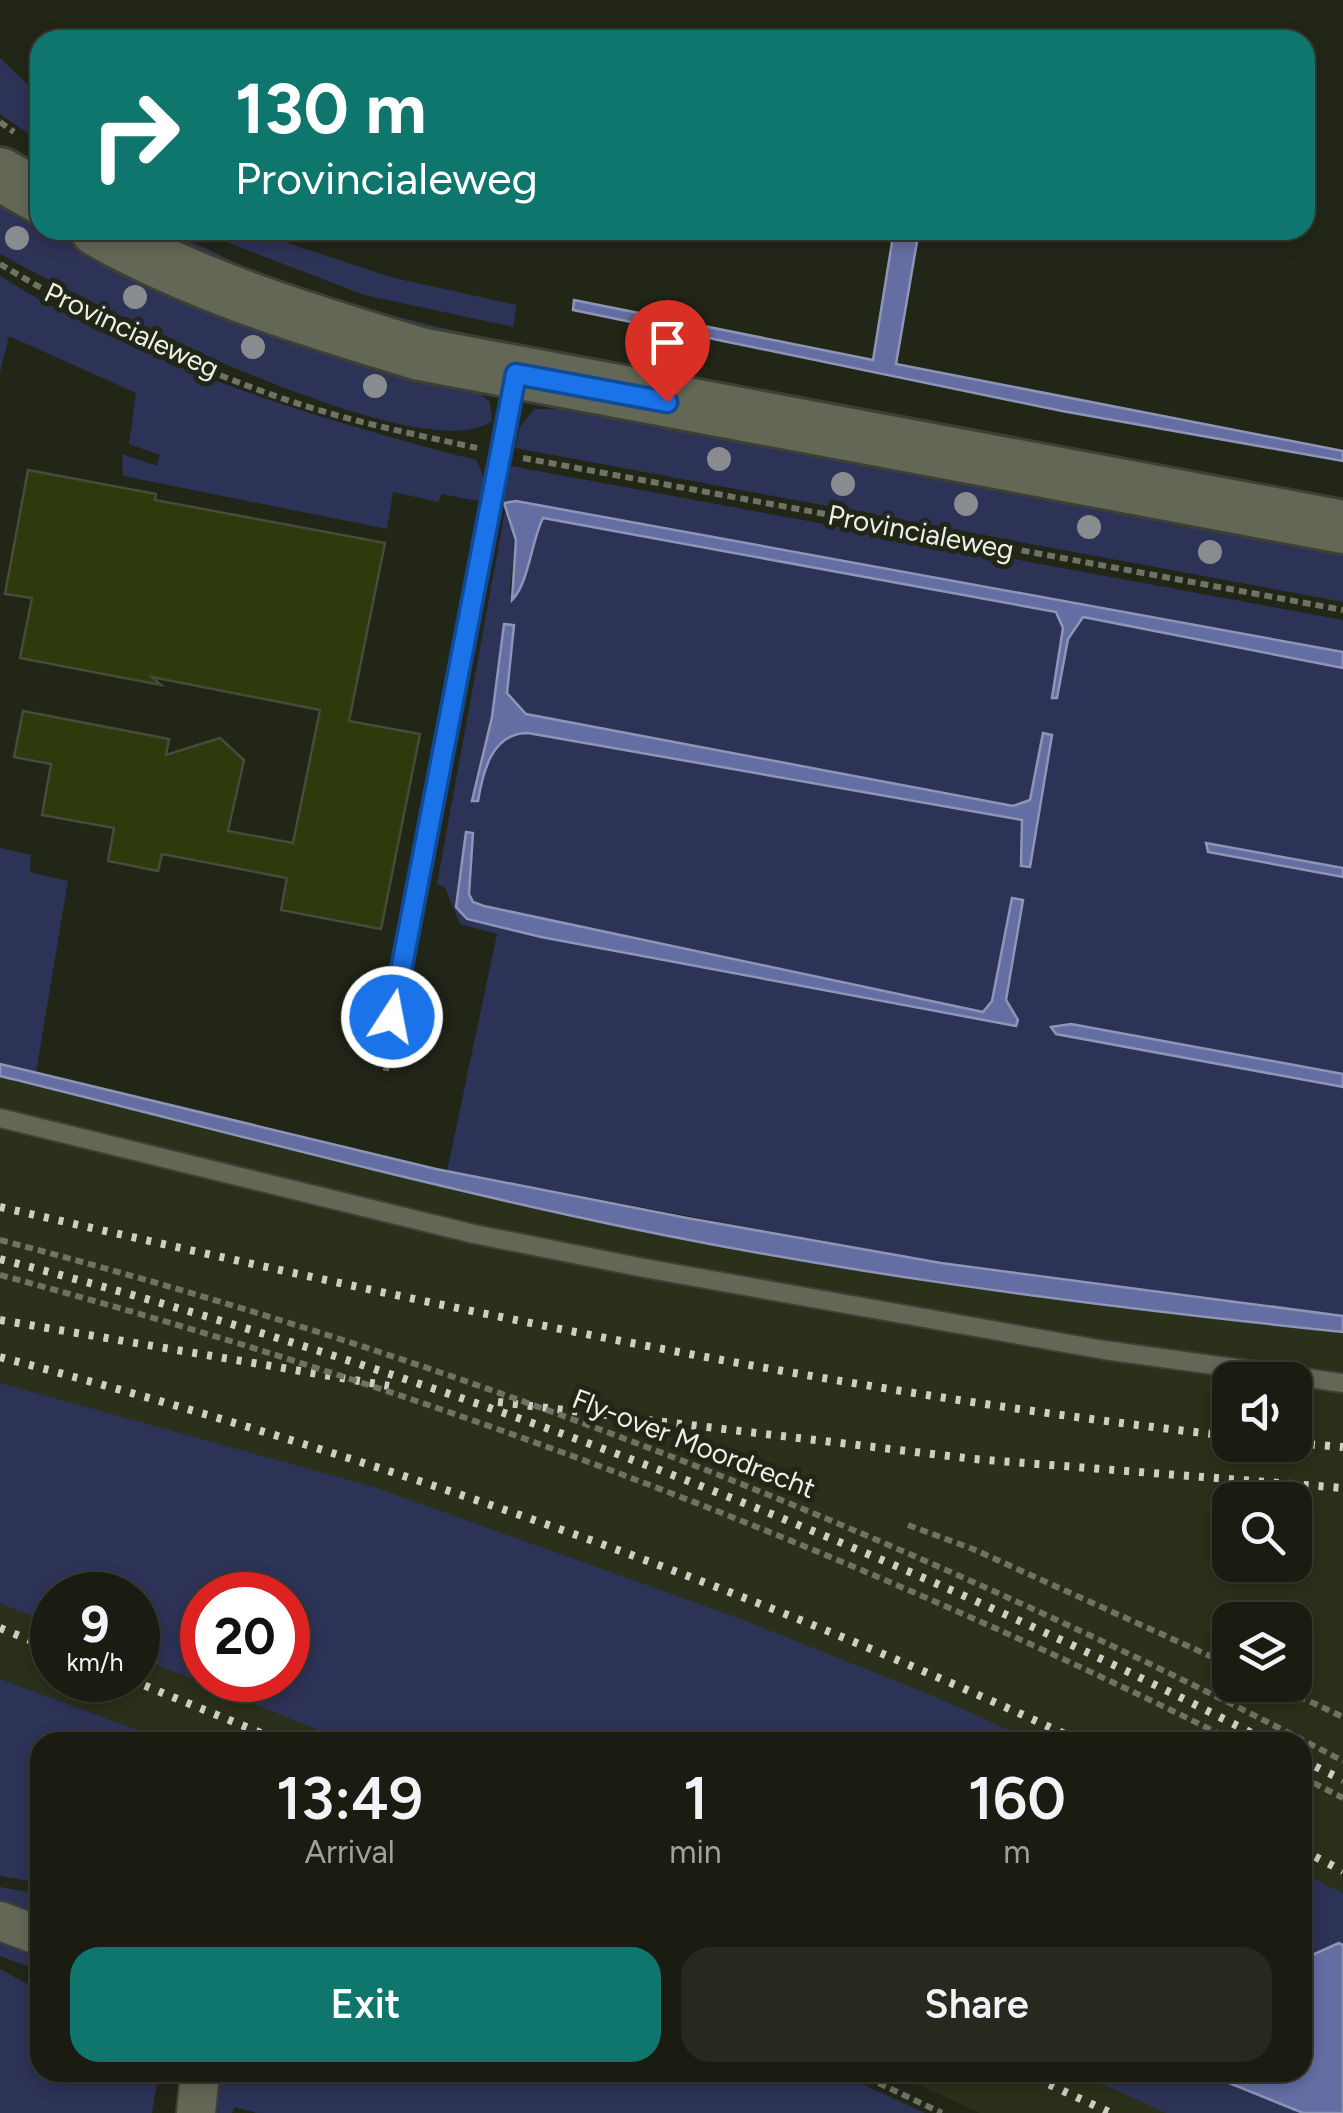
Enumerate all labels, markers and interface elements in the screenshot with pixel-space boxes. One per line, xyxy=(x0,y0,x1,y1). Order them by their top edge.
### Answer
text: 130 m xyxy=(235,66,427,151)
icon: right xyxy=(70,70,200,200)
text: Provincialeweg xyxy=(235,151,538,205)
street label: Provincialeweg xyxy=(39,275,225,385)
pin xyxy=(625,300,710,403)
icon: arrive xyxy=(640,315,695,370)
street label: Provincialeweg xyxy=(825,497,1017,567)
position arrow xyxy=(340,965,444,1069)
map controls xyxy=(1212,1362,1312,1702)
button: sound xyxy=(1212,1362,1312,1462)
street label: Fly-over Moordrecht xyxy=(568,1381,820,1505)
button: search xyxy=(1212,1482,1312,1582)
speed limit sign: 20 xyxy=(180,1572,310,1702)
text: 9 xyxy=(80,1594,109,1655)
button: layers xyxy=(1212,1602,1312,1702)
text: km/h xyxy=(66,1647,124,1677)
text: 13:49 xyxy=(276,1762,423,1834)
text: 1 xyxy=(683,1762,708,1834)
text: 160 xyxy=(968,1762,1066,1834)
text: Arrival xyxy=(304,1833,395,1871)
text: min xyxy=(669,1833,722,1871)
text: m xyxy=(1003,1833,1030,1871)
button: Exit xyxy=(70,1947,661,2062)
button: Share xyxy=(681,1947,1272,2062)

